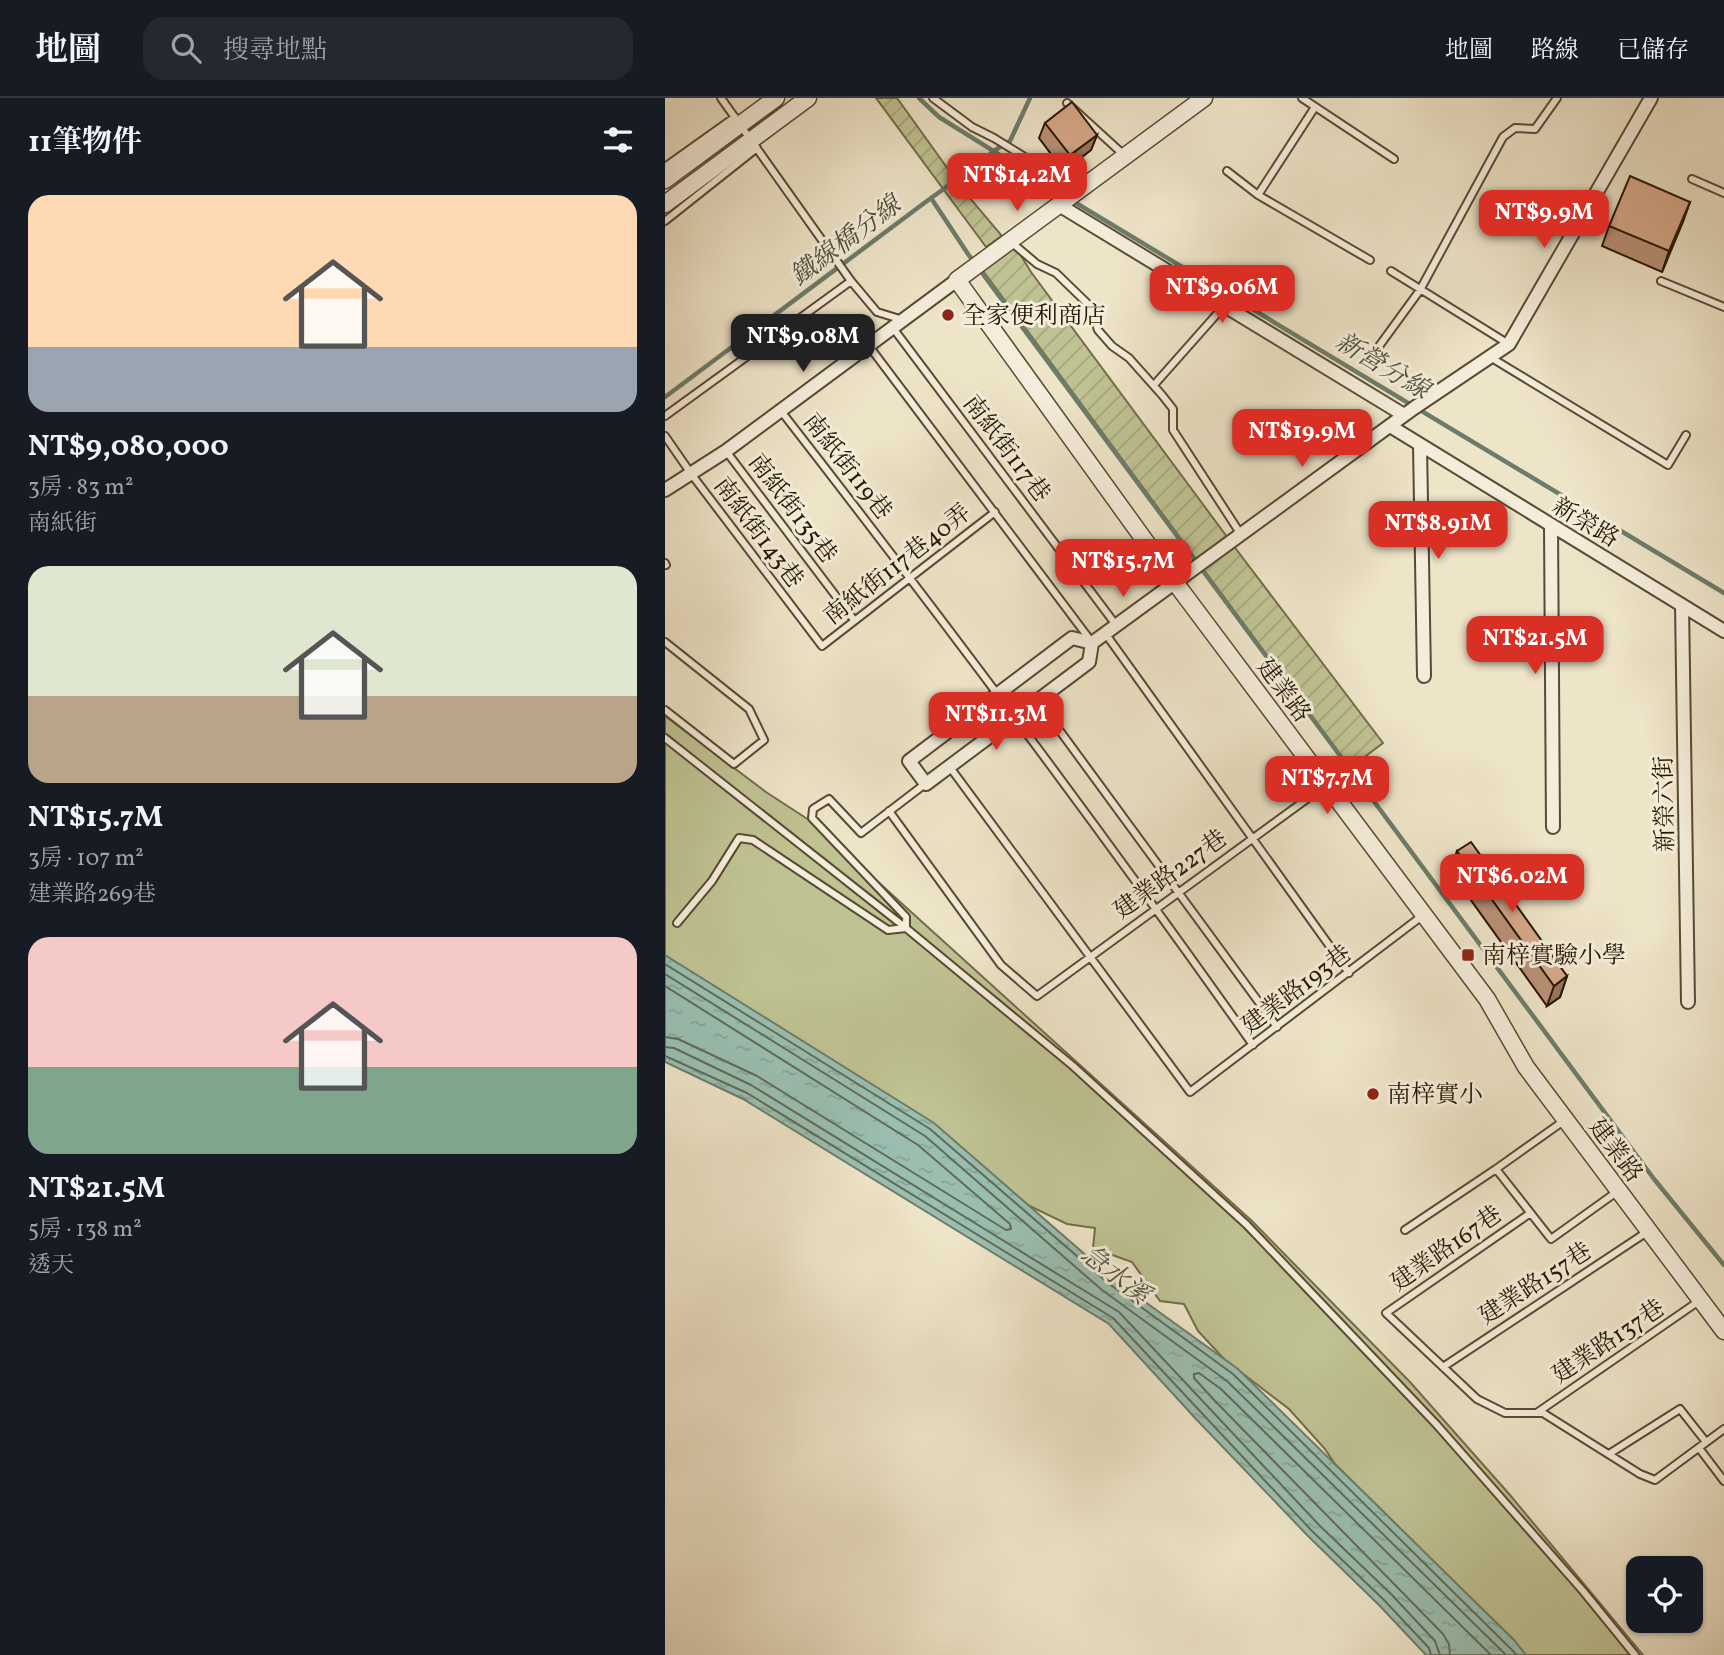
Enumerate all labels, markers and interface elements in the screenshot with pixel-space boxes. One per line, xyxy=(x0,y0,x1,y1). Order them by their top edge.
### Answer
search box xyxy=(143,17,633,80)
text: 地圖 xyxy=(35,29,101,75)
icon: search xyxy=(167,29,205,67)
text: 搜尋地點 xyxy=(223,33,327,69)
text: 地圖 xyxy=(1445,34,1493,68)
text: 路線 xyxy=(1531,34,1579,68)
text: 已儲存 xyxy=(1617,34,1689,68)
icon: filters xyxy=(599,121,637,159)
text: 11筆物件 xyxy=(28,122,142,164)
pin: NT$14.2M xyxy=(945,153,1089,213)
text: NT$14.2M xyxy=(963,160,1071,192)
water label: 鐵線橋分線 xyxy=(783,186,911,295)
pin: NT$9.9M xyxy=(1479,190,1609,250)
text: NT$9.9M xyxy=(1495,197,1593,229)
icon: home xyxy=(270,241,396,367)
pin: NT$9.06M xyxy=(1150,266,1294,325)
text: NT$9.06M xyxy=(1166,272,1278,304)
place label: 全家便利商店 xyxy=(962,300,1106,334)
marker: 全家便利商店 xyxy=(940,307,956,323)
pin: NT$9.08M xyxy=(731,314,875,374)
text: NT$9.08M xyxy=(747,321,859,353)
water label: 新營分線 xyxy=(1328,324,1438,410)
street label: 南紙街117巷 xyxy=(954,389,1057,510)
street label: 南紙街119巷 xyxy=(794,407,899,528)
pin: NT$19.9M xyxy=(1230,410,1374,469)
text: NT$19.9M xyxy=(1248,416,1356,448)
text: NT$9,080,000 xyxy=(28,426,229,468)
street label: 南紙街135巷 xyxy=(739,447,844,571)
street label: 南紙街143巷 xyxy=(704,471,810,596)
text: 3房 · 83 m² xyxy=(28,472,133,504)
street label: 新榮路 xyxy=(1545,491,1625,557)
street label: 南紙街117巷40弄 xyxy=(817,497,979,634)
pin: NT$8.91M xyxy=(1366,502,1510,561)
text: 南紙街 xyxy=(28,508,97,540)
text: NT$8.91M xyxy=(1384,508,1492,540)
pin: NT$15.7M xyxy=(1051,540,1195,599)
text: NT$15.7M xyxy=(1071,546,1175,578)
icon: home xyxy=(270,612,396,738)
pin: NT$21.5M xyxy=(1463,616,1607,676)
text: NT$21.5M xyxy=(1483,623,1587,655)
street label: 建業路 xyxy=(1247,652,1318,730)
pin: NT$11.3M xyxy=(924,692,1068,752)
text: NT$11.3M xyxy=(945,699,1047,731)
pin: NT$7.7M xyxy=(1262,756,1392,816)
street label: 新榮六街 xyxy=(1648,756,1684,852)
text: NT$7.7M xyxy=(1281,763,1373,795)
text: NT$15.7M xyxy=(28,797,163,839)
street label: 建業路227巷 xyxy=(1107,823,1235,928)
text: 3房 · 107 m² xyxy=(28,843,144,875)
pin: NT$6.02M xyxy=(1440,854,1584,914)
text: NT$6.02M xyxy=(1456,861,1568,893)
text: 建業路269巷 xyxy=(28,879,156,911)
street label: 建業路193巷 xyxy=(1235,938,1359,1043)
place label: 南梓實驗小學 xyxy=(1482,940,1626,974)
marker: 南梓實驗小學 xyxy=(1460,947,1476,963)
icon: home xyxy=(270,983,396,1109)
place label: 南梓實小 xyxy=(1387,1079,1483,1113)
marker: 南梓實小 xyxy=(1365,1086,1381,1102)
street label: 建業路 xyxy=(1579,1112,1650,1190)
text: NT$21.5M xyxy=(28,1168,165,1210)
street label: 建業路167巷 xyxy=(1385,1199,1510,1301)
text: 5房 · 138 m² xyxy=(28,1214,142,1246)
street label: 建業路157巷 xyxy=(1473,1235,1599,1334)
water label: 急水溪 xyxy=(1073,1237,1159,1316)
text: 透天 xyxy=(28,1250,74,1282)
street label: 建業路137巷 xyxy=(1546,1292,1672,1393)
map controls xyxy=(1626,1556,1703,1633)
button: locate xyxy=(1626,1556,1703,1633)

